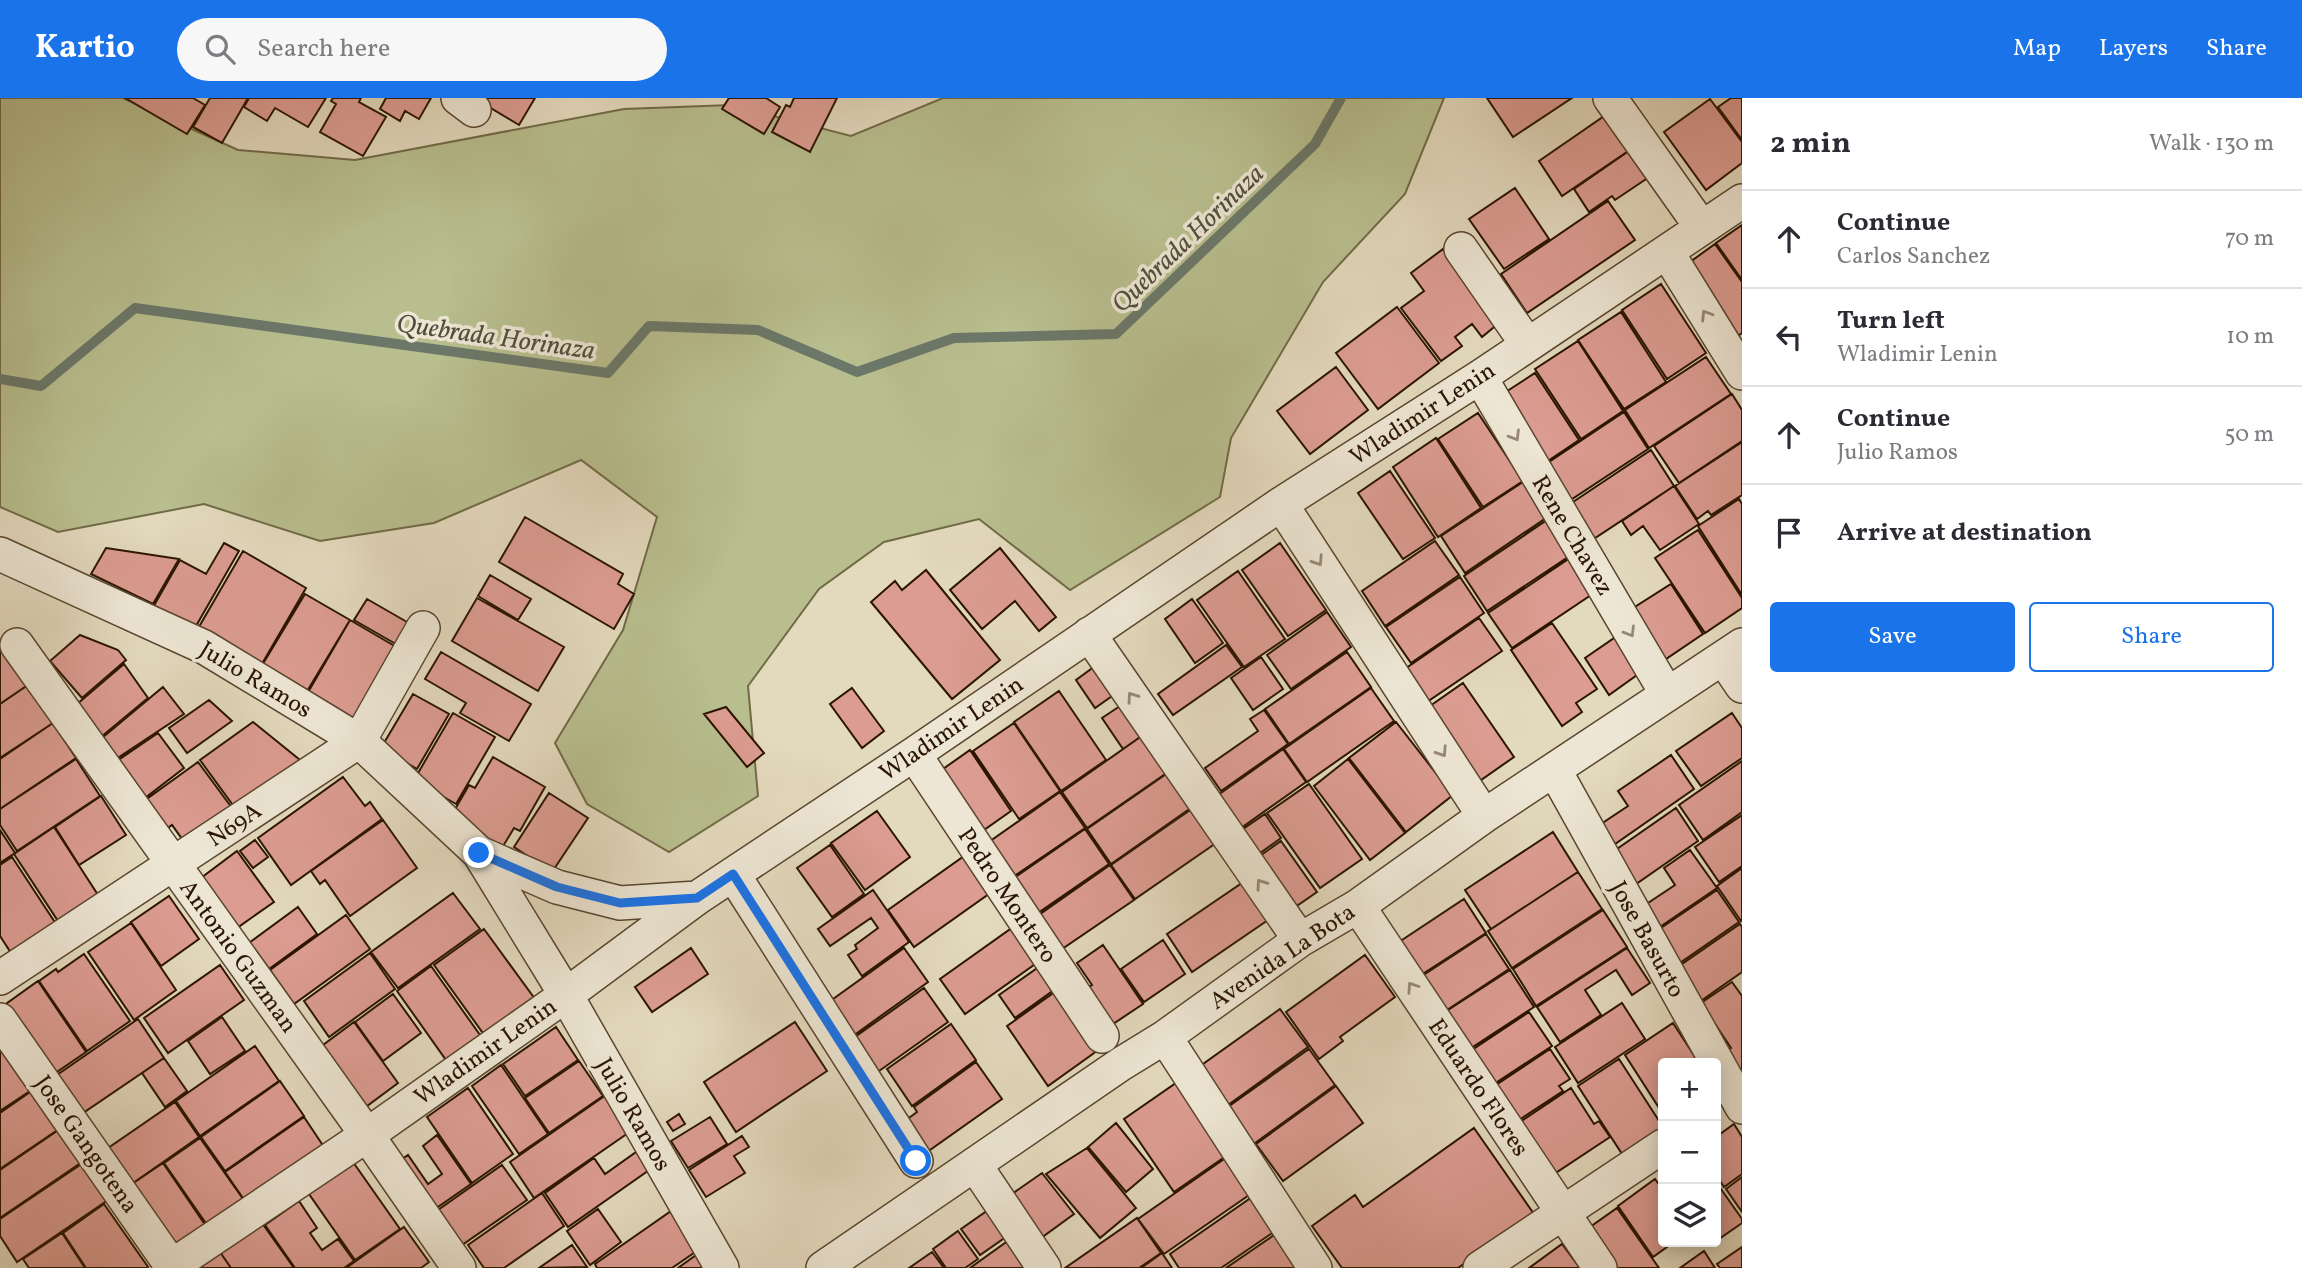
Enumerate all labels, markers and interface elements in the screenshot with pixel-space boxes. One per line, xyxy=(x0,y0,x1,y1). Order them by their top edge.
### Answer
search box xyxy=(177,18,667,81)
text: Kartio xyxy=(35,26,135,72)
icon: search xyxy=(201,30,239,68)
text: Search here xyxy=(257,31,390,67)
text: Map xyxy=(2013,32,2061,66)
text: Layers xyxy=(2099,32,2168,66)
text: Share xyxy=(2206,32,2267,66)
text: 2 min xyxy=(1770,123,1851,165)
text: Walk · 130 m xyxy=(2149,128,2274,160)
water label: Quebrada Horinaza xyxy=(1104,157,1273,322)
text: Continue xyxy=(1837,205,1950,241)
icon: ahead xyxy=(1770,220,1808,258)
text: 70 m xyxy=(2225,223,2274,255)
text: Carlos Sanchez xyxy=(1837,241,1990,273)
text: Turn left xyxy=(1837,303,1945,339)
water label: Quebrada Horinaza xyxy=(394,306,597,370)
one-way arrow xyxy=(1701,310,1714,323)
icon: left xyxy=(1770,318,1808,356)
text: 10 m xyxy=(2226,321,2274,353)
text: Wladimir Lenin xyxy=(1837,339,1998,371)
street label: Wladimir Lenin xyxy=(1343,355,1503,475)
text: Continue xyxy=(1837,401,1950,437)
icon: ahead xyxy=(1770,416,1808,454)
text: 50 m xyxy=(2225,419,2274,451)
one-way arrow xyxy=(1506,428,1519,441)
text: Julio Ramos xyxy=(1837,437,1958,469)
street label: Rene Chavez xyxy=(1522,469,1621,603)
icon: arrive xyxy=(1770,514,1808,552)
text: Arrive at destination xyxy=(1837,515,2092,551)
one-way arrow xyxy=(1309,553,1322,566)
button: Save xyxy=(1770,602,2015,672)
button: Share xyxy=(2029,602,2274,672)
one-way arrow xyxy=(1622,624,1635,637)
street label: Julio Ramos xyxy=(192,634,318,728)
street label: Wladimir Lenin xyxy=(873,669,1031,791)
one-way arrow xyxy=(1127,691,1140,704)
one-way arrow xyxy=(1434,744,1446,757)
street label: N69A xyxy=(201,795,269,856)
street label: Pedro Montero xyxy=(948,821,1064,971)
route end xyxy=(463,837,494,868)
street label: Antonio Guzman xyxy=(170,874,305,1041)
street label: Jose Basurto xyxy=(1600,875,1692,1005)
one-way arrow xyxy=(1257,879,1269,892)
street label: Avenida La Bota xyxy=(1203,896,1363,1019)
one-way arrow xyxy=(1407,982,1420,995)
street label: Wladimir Lenin xyxy=(408,991,565,1115)
street label: Eduardo Flores xyxy=(1419,1012,1536,1164)
street label: Julio Ramos xyxy=(586,1052,679,1178)
map controls xyxy=(1658,1058,1721,1247)
button: + xyxy=(1658,1058,1721,1121)
street label: Jose Gangotena xyxy=(25,1069,146,1221)
button: − xyxy=(1658,1121,1721,1184)
route start xyxy=(900,1145,931,1176)
button: layers xyxy=(1658,1184,1721,1247)

